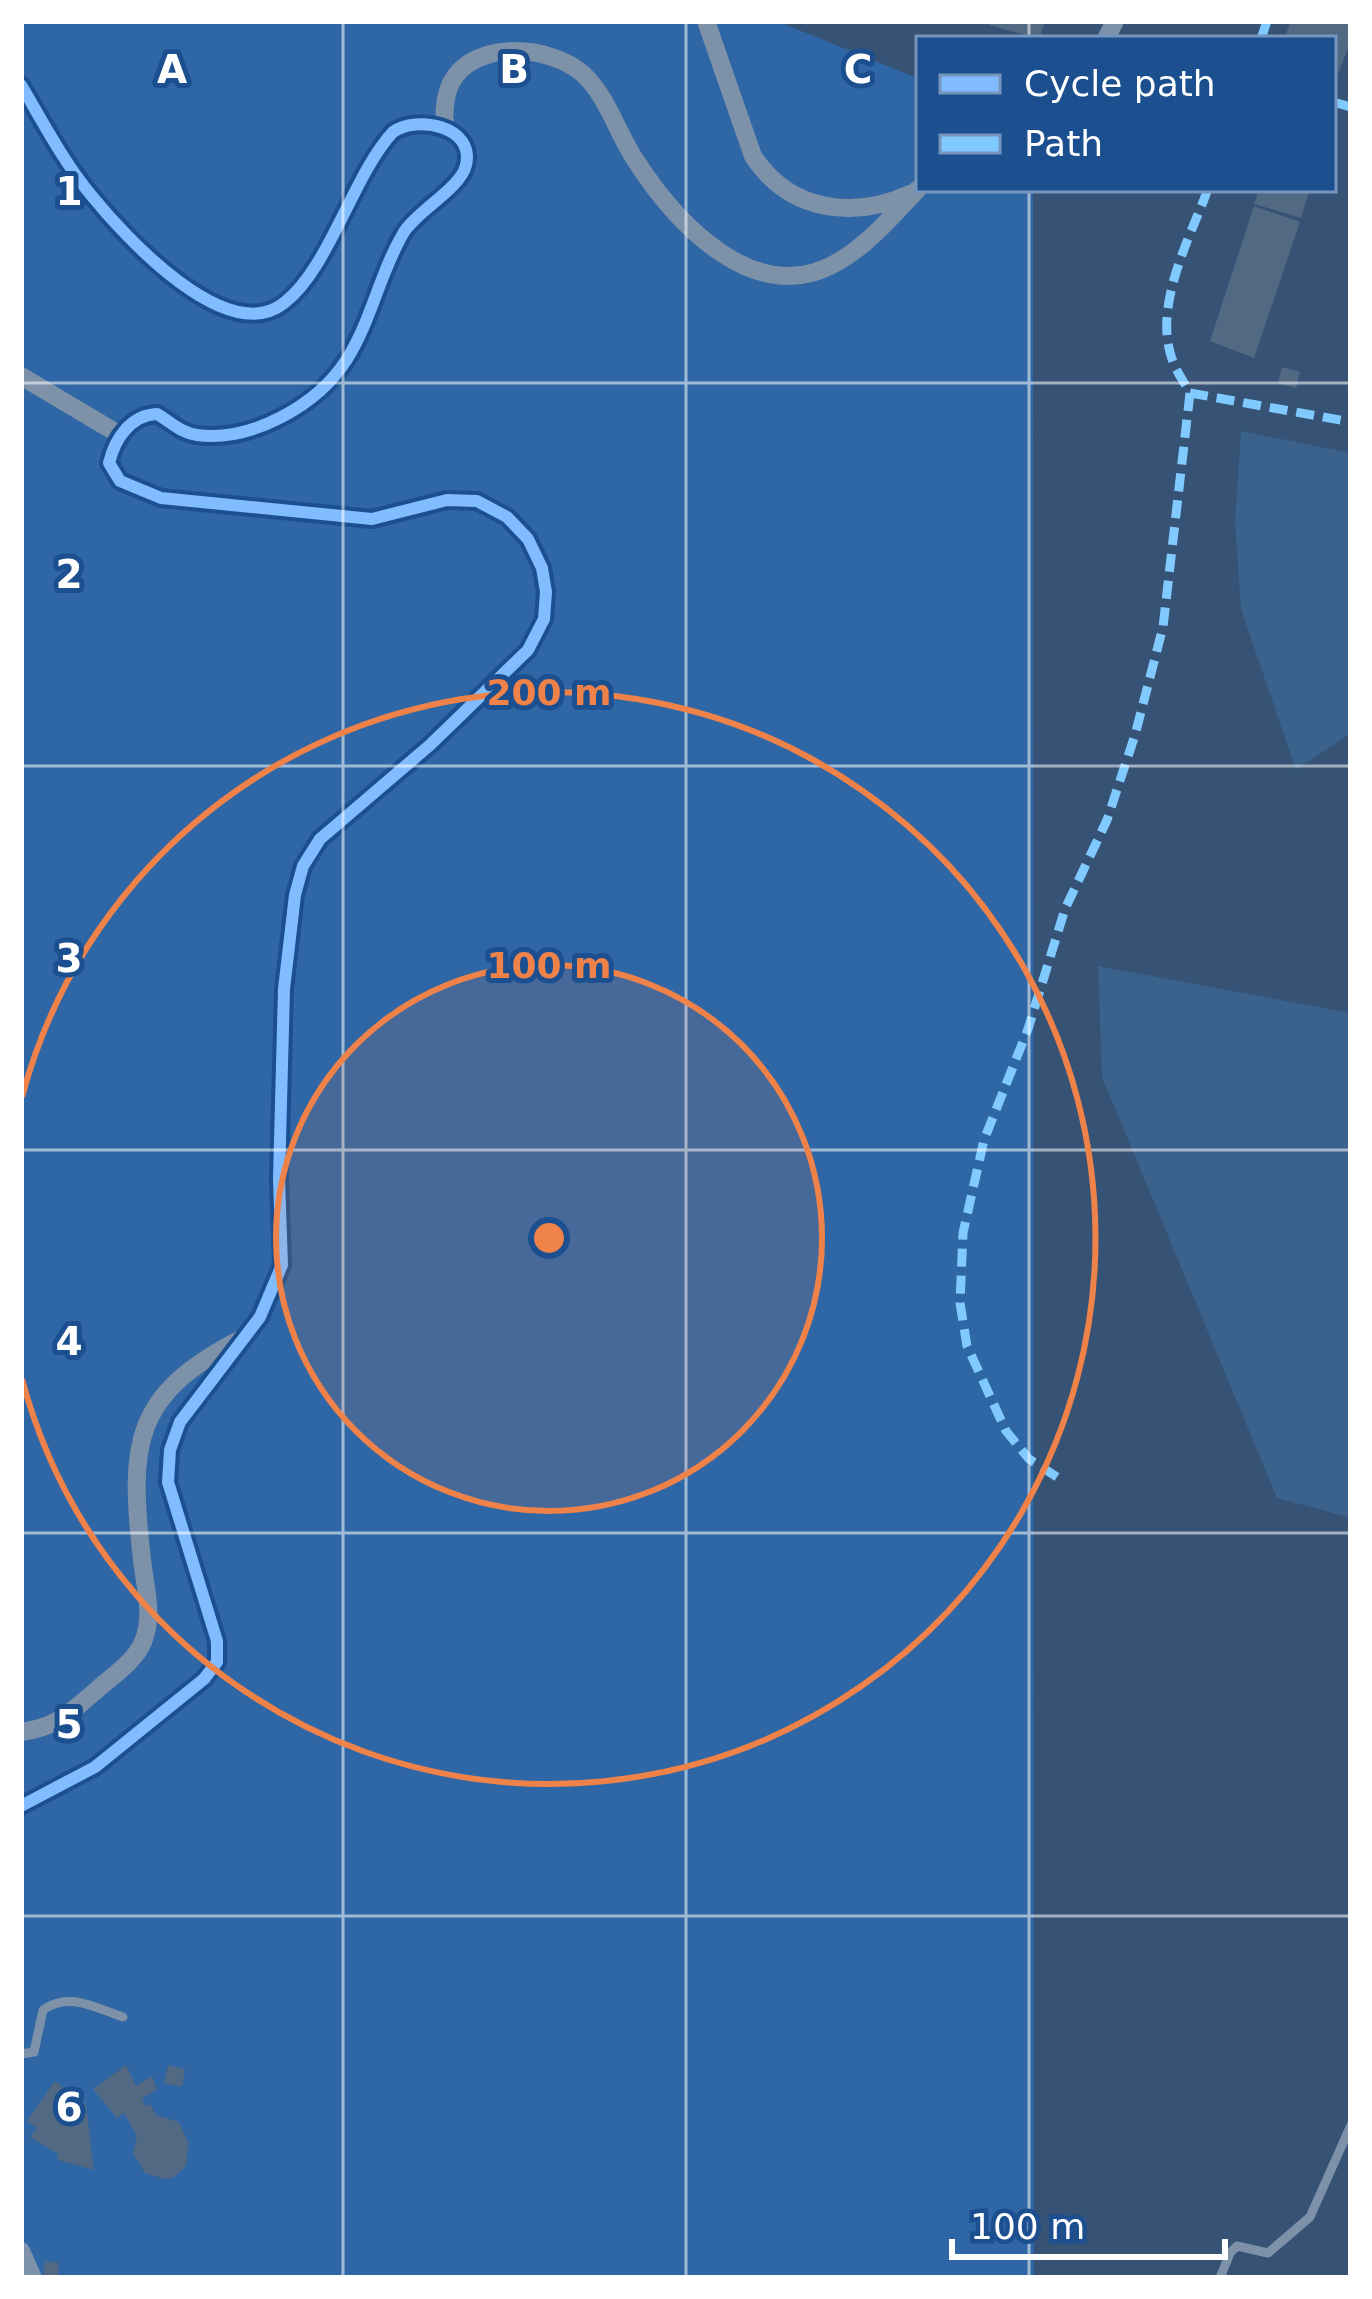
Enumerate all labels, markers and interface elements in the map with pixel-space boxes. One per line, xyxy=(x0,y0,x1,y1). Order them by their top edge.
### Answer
legend xyxy=(916,36,1336,192)
text: A xyxy=(157,47,187,92)
text: B xyxy=(499,47,529,92)
text: C xyxy=(844,47,872,92)
text: Cycle path xyxy=(1024,63,1216,104)
text: Path xyxy=(1024,123,1103,164)
text: 1 xyxy=(55,169,83,214)
text: 2 xyxy=(55,552,83,597)
text: 200 m xyxy=(486,672,612,713)
text: 3 xyxy=(55,936,83,981)
text: 100 m xyxy=(486,945,612,986)
centre of rings xyxy=(528,1217,570,1259)
text: 4 xyxy=(55,1319,83,1364)
text: 5 xyxy=(55,1702,83,1747)
text: 6 xyxy=(55,2085,83,2130)
scale bar xyxy=(952,2185,1225,2259)
text: 100 m xyxy=(970,2206,1085,2247)

